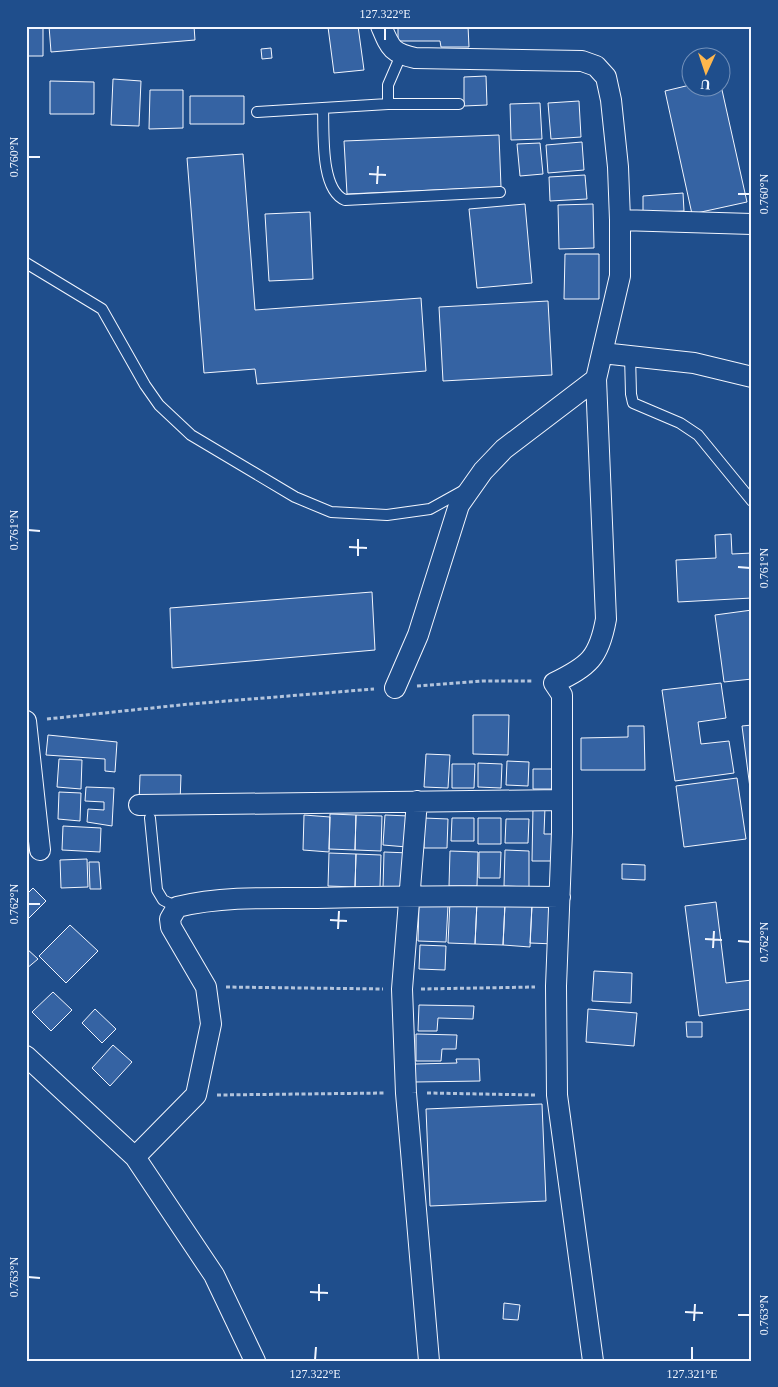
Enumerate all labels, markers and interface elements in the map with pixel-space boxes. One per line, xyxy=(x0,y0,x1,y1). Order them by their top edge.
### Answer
text: 127.322°E xyxy=(359,7,411,21)
north arrow xyxy=(680,48,730,98)
text: U xyxy=(700,77,711,92)
text: 0.760°N xyxy=(7,136,21,177)
text: 0.760°N xyxy=(757,173,771,214)
text: 0.761°N xyxy=(7,509,21,550)
text: 0.761°N xyxy=(757,547,771,588)
text: 0.762°N xyxy=(7,883,21,924)
text: 0.762°N xyxy=(757,921,771,962)
text: 0.763°N xyxy=(7,1256,21,1297)
text: 0.763°N xyxy=(757,1294,771,1335)
text: 127.322°E xyxy=(289,1367,341,1381)
text: 127.321°E xyxy=(666,1367,718,1381)

